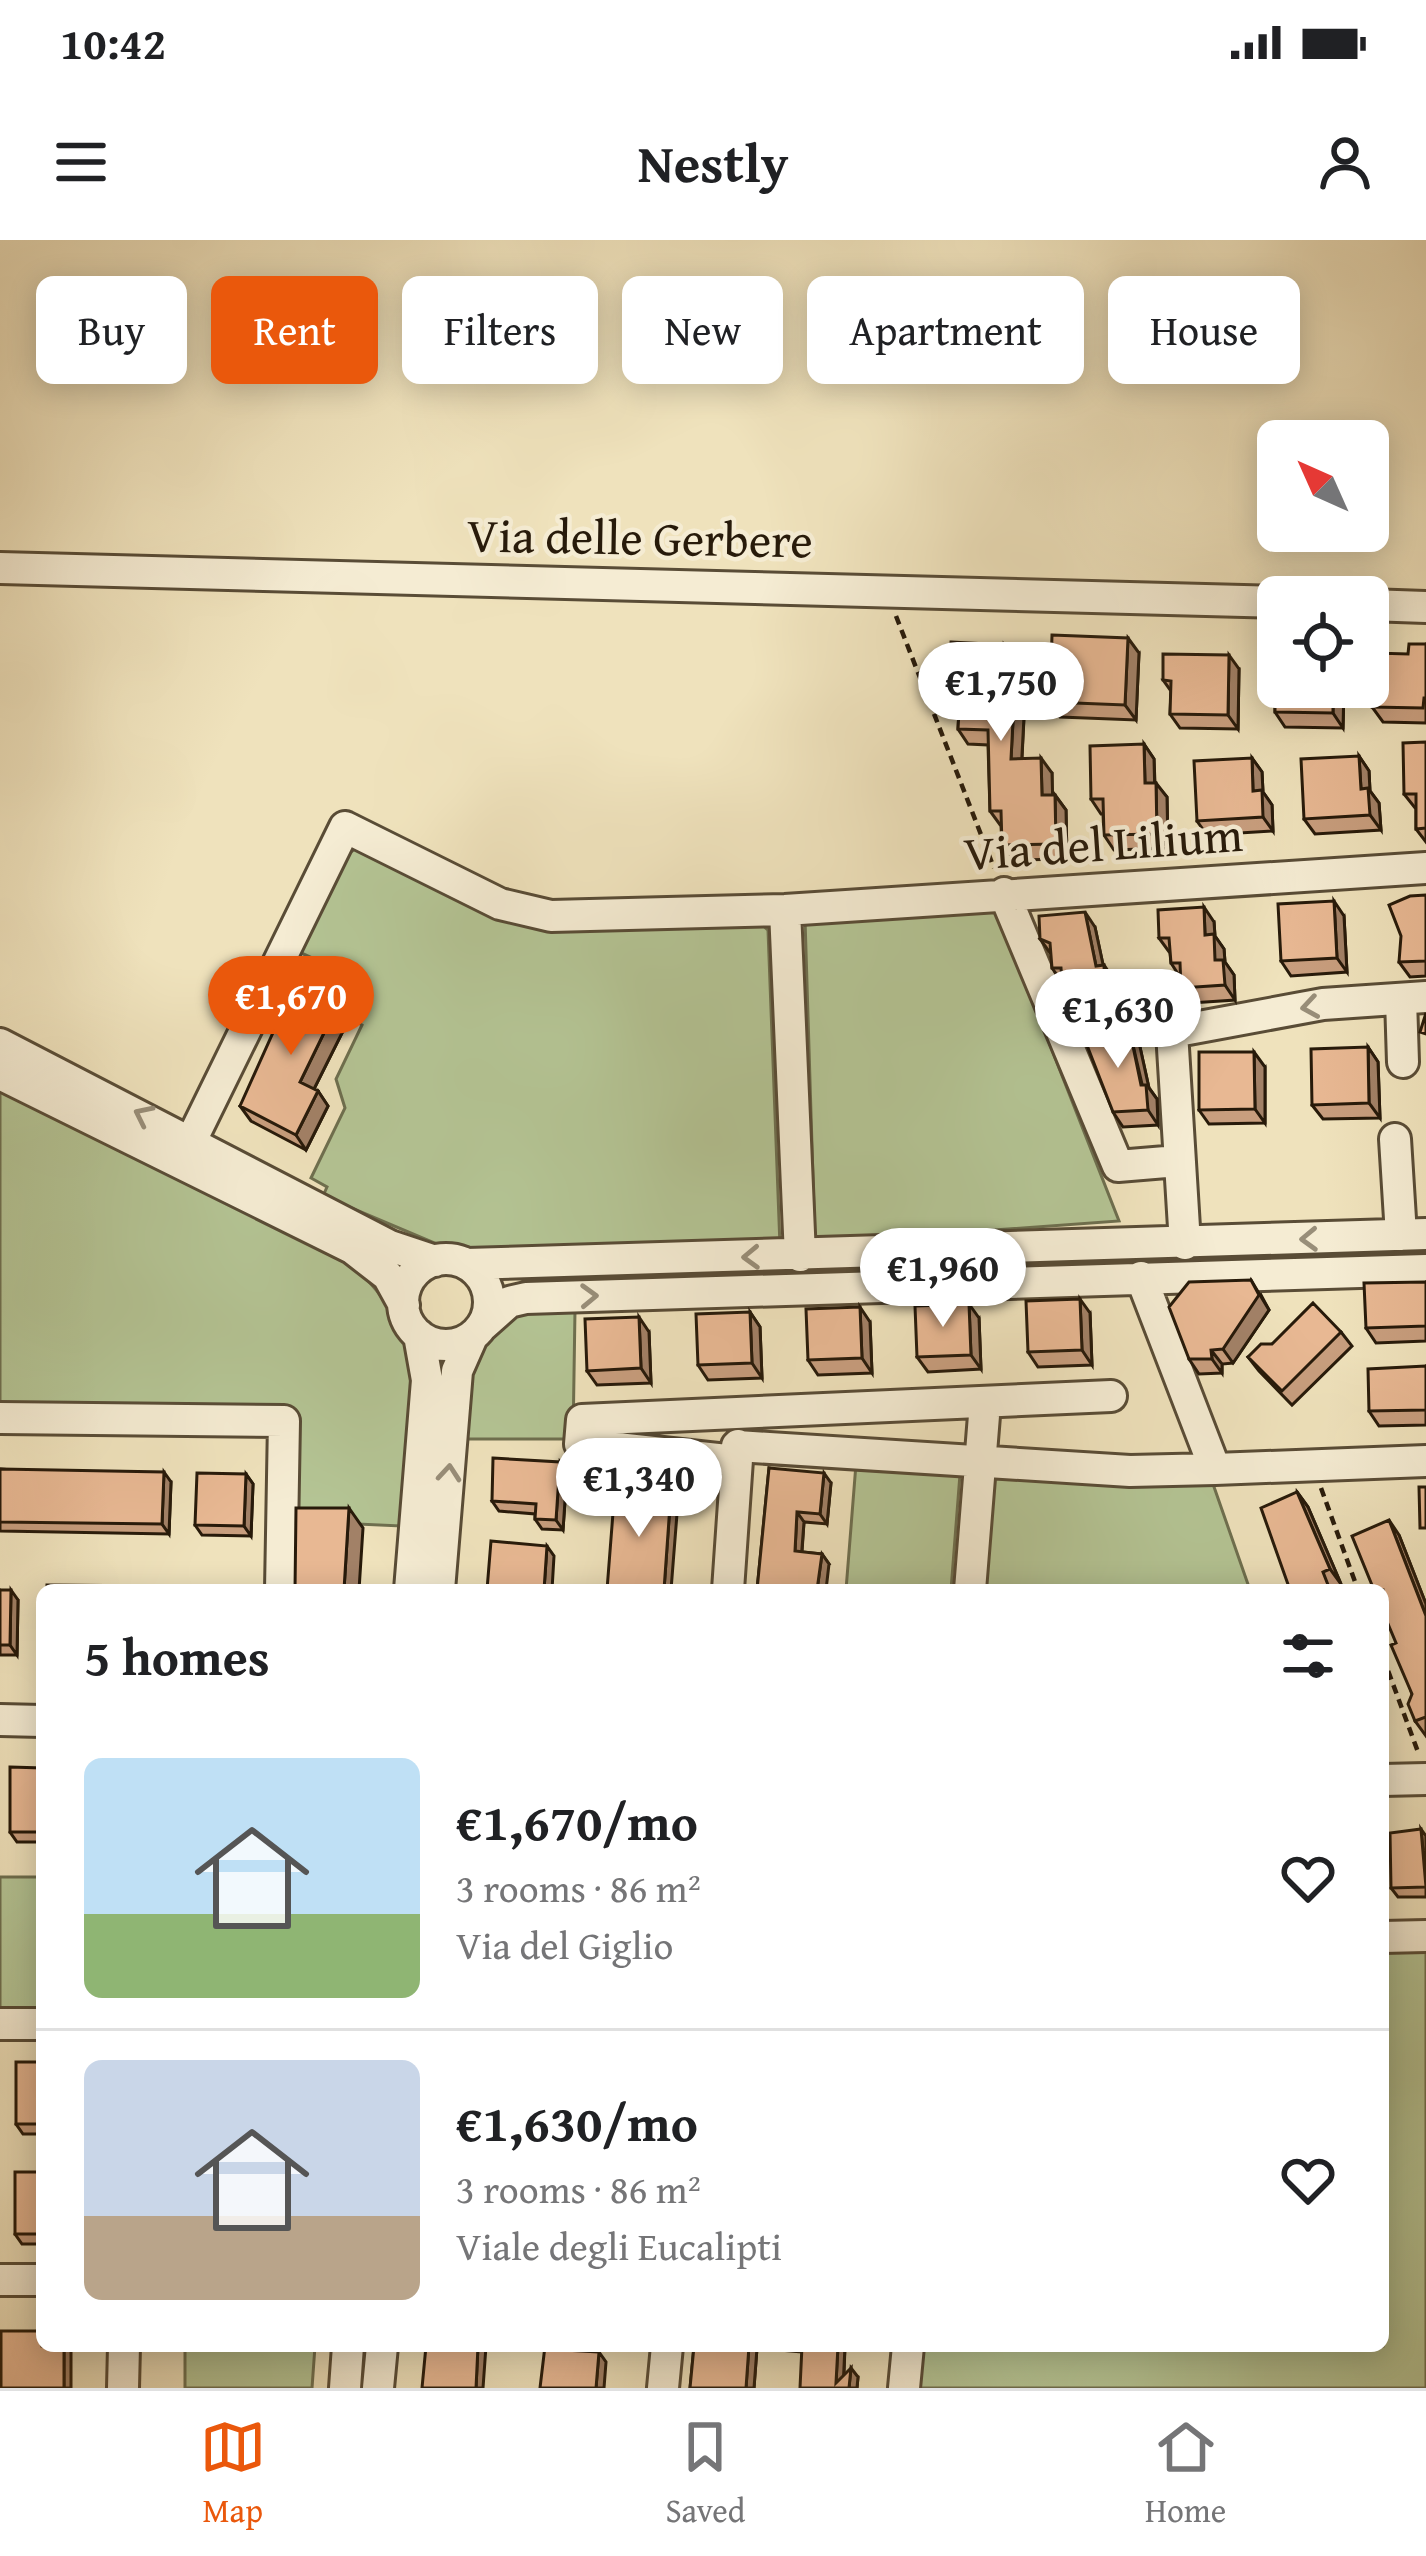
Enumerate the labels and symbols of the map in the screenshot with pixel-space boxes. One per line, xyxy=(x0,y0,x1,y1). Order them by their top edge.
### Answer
north arrow xyxy=(1257,420,1389,552)
street label: Via delle Gerbere xyxy=(466,498,814,576)
pin: €1,750 xyxy=(903,642,1099,744)
street label: Via del Lilium xyxy=(961,798,1245,888)
pin: €1,670 xyxy=(193,956,389,1058)
pin: €1,630 xyxy=(1020,969,1216,1071)
one-way arrow xyxy=(1300,993,1319,1019)
one-way arrow xyxy=(134,1106,155,1129)
one-way arrow xyxy=(1299,1225,1318,1251)
pin: €1,960 xyxy=(845,1228,1041,1330)
one-way arrow xyxy=(741,1244,760,1270)
one-way arrow xyxy=(580,1283,599,1309)
pin: €1,340 xyxy=(541,1438,737,1540)
one-way arrow xyxy=(435,1463,461,1482)

